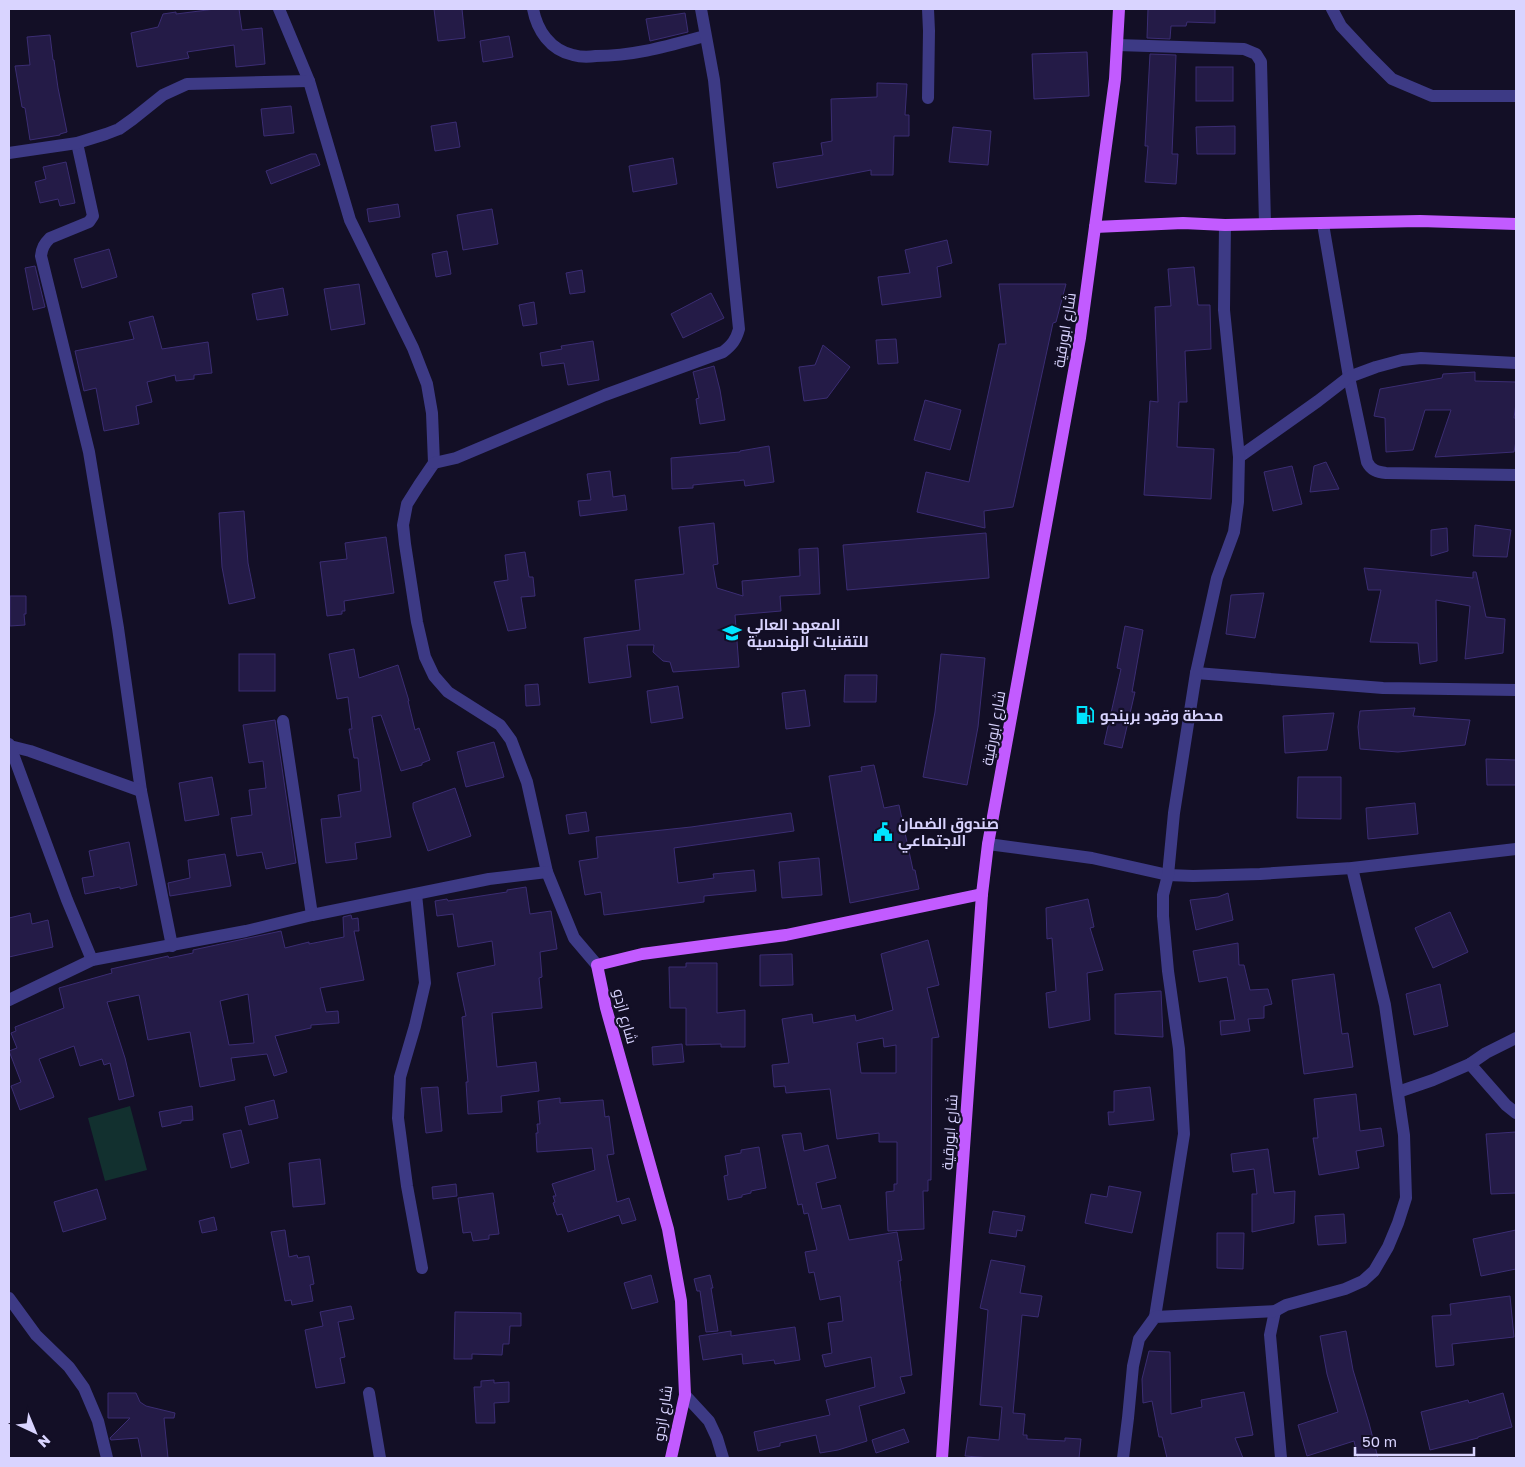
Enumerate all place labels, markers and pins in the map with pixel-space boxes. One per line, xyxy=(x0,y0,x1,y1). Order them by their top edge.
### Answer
place label: المعهد العالي للتقنيات الهندسية xyxy=(747,615,868,651)
school or university icon: المعهد العالي للتقنيات الهندسية xyxy=(721,622,743,644)
fuel station icon: محطة وقود برينجو xyxy=(1074,704,1096,726)
place label: محطة وقود برينجو xyxy=(1100,706,1223,725)
place label: صندوق الضمان الاجتماعي xyxy=(898,814,999,853)
public building icon: صندوق الضمان الاجتماعي xyxy=(872,821,894,843)

